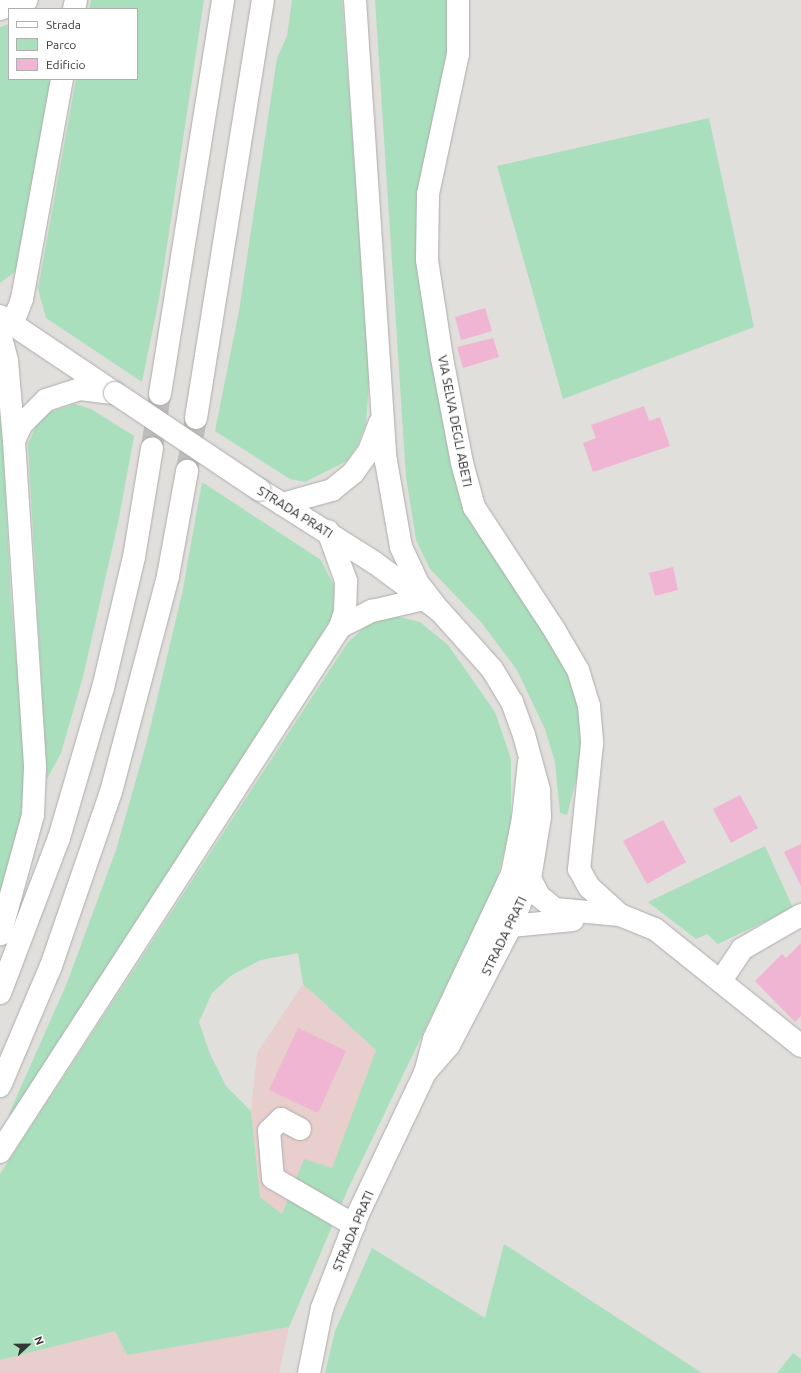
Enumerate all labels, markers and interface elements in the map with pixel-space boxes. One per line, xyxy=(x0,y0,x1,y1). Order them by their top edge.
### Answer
legend xyxy=(8,8,138,80)
text: Strada xyxy=(46,18,81,31)
text: Parco xyxy=(46,38,76,51)
text: Edificio xyxy=(46,58,86,71)
street label: VIA SELVA DEGLI ABETI xyxy=(435,354,475,488)
street label: STRADA PRATI xyxy=(254,483,336,541)
street label: STRADA PRATI xyxy=(478,894,530,978)
street label: STRADA PRATI xyxy=(329,1188,377,1274)
north arrow xyxy=(8,1325,48,1365)
text: N xyxy=(32,1334,46,1347)

